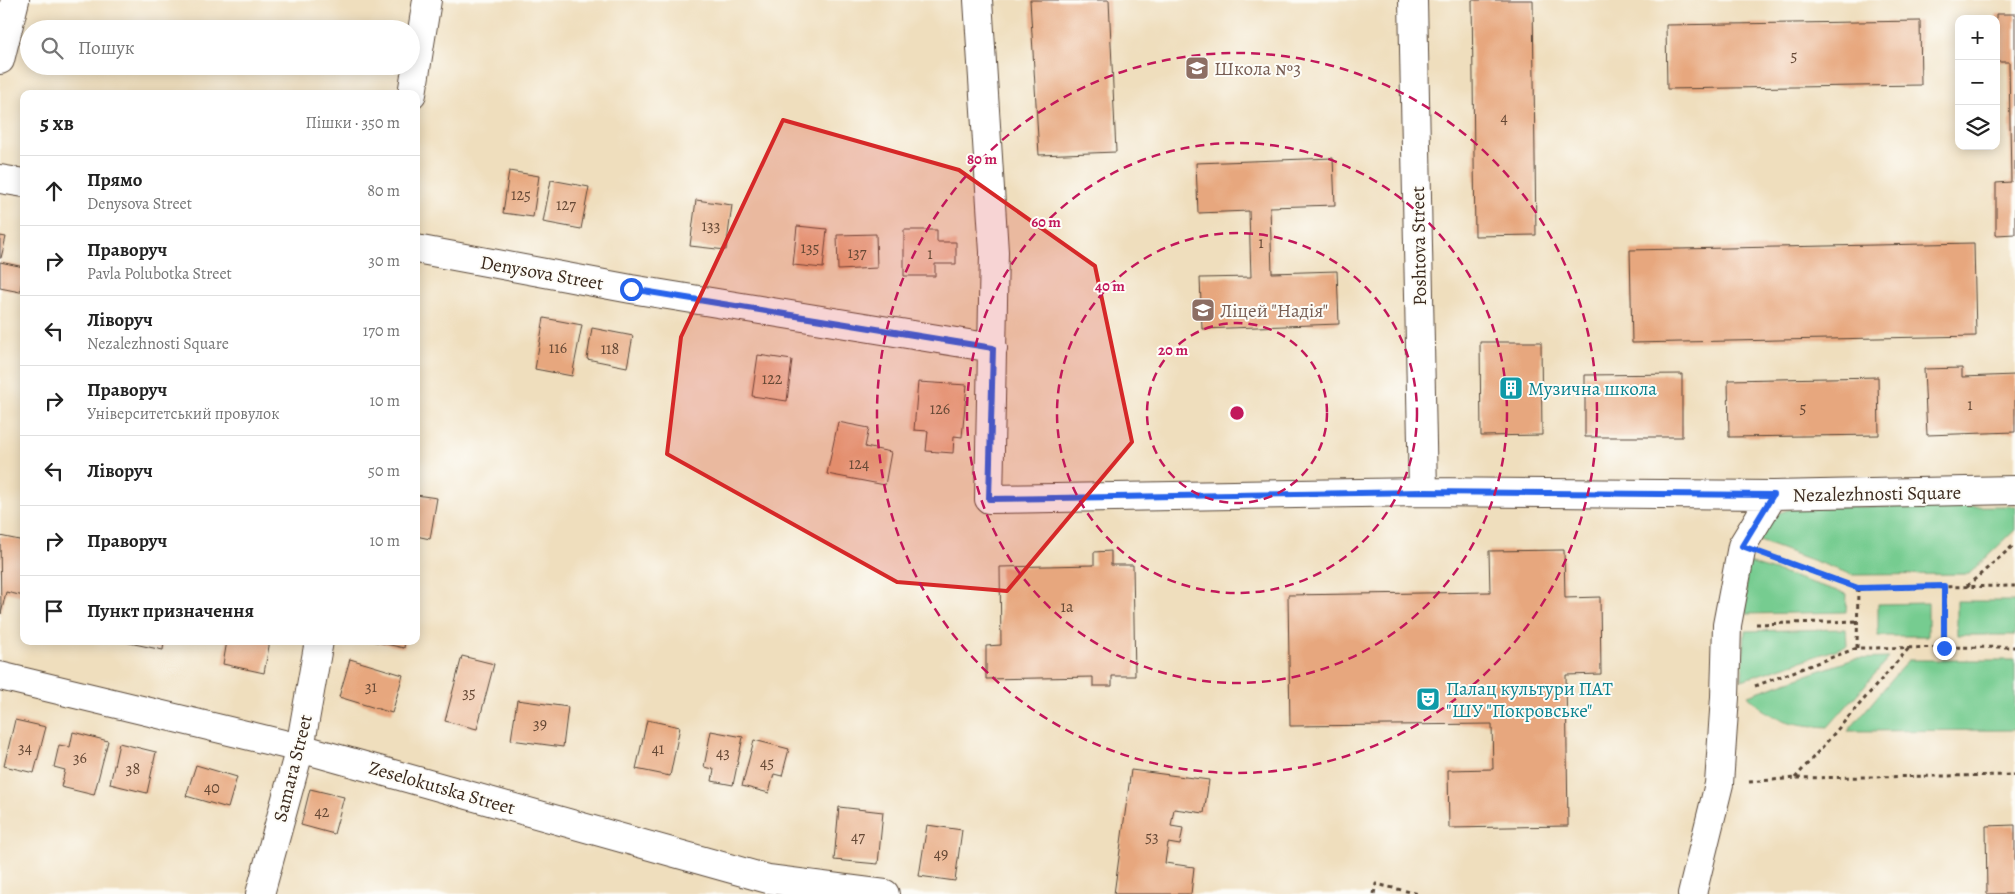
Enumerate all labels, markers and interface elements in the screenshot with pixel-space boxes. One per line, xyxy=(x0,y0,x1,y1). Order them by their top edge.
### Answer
map controls xyxy=(1955,15,2000,150)
button: + xyxy=(1955,15,2000,60)
search box xyxy=(20,20,420,75)
icon: search xyxy=(38,34,66,62)
text: Пошук xyxy=(78,35,135,61)
house number: 5 xyxy=(1791,45,1798,67)
school or university icon: Школа №3 xyxy=(1184,55,1210,81)
place label: Школа №3 xyxy=(1214,56,1301,82)
button: − xyxy=(1955,60,2000,105)
button: layers xyxy=(1955,105,2000,150)
house number: 4 xyxy=(1500,107,1508,129)
text: 5 хв xyxy=(40,109,74,137)
text: Пішки · 350 m xyxy=(305,112,400,134)
text: 80 m xyxy=(967,149,997,169)
text: Прямо xyxy=(87,167,142,193)
icon: ahead xyxy=(40,177,68,205)
text: 80 m xyxy=(367,180,400,202)
house number: 125 xyxy=(511,184,531,206)
street label: Poshtova Street xyxy=(1405,186,1433,306)
text: Denysova Street xyxy=(87,193,192,215)
house number: 127 xyxy=(556,194,576,216)
text: 60 m xyxy=(1031,212,1061,232)
house number: 133 xyxy=(702,215,720,237)
house number: 1 xyxy=(1258,232,1264,254)
text: Праворуч xyxy=(87,237,167,263)
house number: 135 xyxy=(800,237,820,259)
house number: 137 xyxy=(848,242,867,264)
house number: 1 xyxy=(927,243,933,265)
icon: right xyxy=(40,247,68,275)
street label: Denysova Street xyxy=(478,249,605,297)
text: 30 m xyxy=(368,250,400,272)
text: Pavla Polubotka Street xyxy=(87,263,232,285)
text: 40 m xyxy=(1095,276,1125,296)
route start xyxy=(620,278,643,301)
school or university icon: Ліцей "Надія" xyxy=(1190,297,1216,323)
place label: Ліцей "Надія" xyxy=(1220,298,1328,324)
text: Ліворуч xyxy=(87,307,153,333)
icon: left xyxy=(40,317,68,345)
text: 170 m xyxy=(363,320,400,342)
text: Nezalezhnosti Square xyxy=(87,333,229,355)
house number: 116 xyxy=(549,337,567,359)
house number: 118 xyxy=(601,338,619,360)
text: 20 m xyxy=(1158,340,1188,360)
house number: 122 xyxy=(762,368,783,390)
building icon: Музична школа xyxy=(1498,375,1524,401)
place label: Музична школа xyxy=(1528,376,1657,402)
text: Праворуч xyxy=(87,377,167,403)
icon: right xyxy=(40,387,68,415)
text: 10 m xyxy=(370,390,400,412)
house number: 1 xyxy=(1967,394,1973,416)
house number: 5 xyxy=(1800,397,1807,419)
house number: 126 xyxy=(930,398,950,420)
text: Університетський провулок xyxy=(87,403,280,425)
centre of rings xyxy=(1228,404,1246,422)
house number: 124 xyxy=(849,453,869,475)
icon: left xyxy=(40,457,68,485)
text: Ліворуч xyxy=(87,458,153,484)
text: 50 m xyxy=(368,460,400,482)
street label: Nezalezhnosti Square xyxy=(1793,480,1962,508)
icon: right xyxy=(40,527,68,555)
text: Праворуч xyxy=(87,528,167,554)
text: 10 m xyxy=(370,530,400,552)
house number: 1а xyxy=(1061,596,1074,618)
icon: arrive xyxy=(40,597,68,625)
text: Пункт призначення xyxy=(87,598,254,624)
route end xyxy=(1933,637,1956,660)
house number: 31 xyxy=(365,676,378,698)
place label: Палац культури ПАТ "ШУ "Покровське" xyxy=(1446,676,1613,724)
house number: 35 xyxy=(462,682,476,704)
theatre icon: Палац культури ПАТ "ШУ "Покровське" xyxy=(1415,686,1441,712)
street label: Samara Street xyxy=(267,712,319,825)
house number: 39 xyxy=(533,713,547,735)
house number: 34 xyxy=(18,737,32,759)
house number: 41 xyxy=(652,738,665,760)
house number: 43 xyxy=(716,742,730,764)
house number: 36 xyxy=(73,747,87,769)
house number: 45 xyxy=(760,752,774,774)
street label: Zeselokutska Street xyxy=(365,755,518,821)
house number: 38 xyxy=(126,758,140,780)
house number: 40 xyxy=(204,777,220,799)
house number: 42 xyxy=(315,801,330,823)
house number: 47 xyxy=(851,826,865,848)
house number: 53 xyxy=(1145,826,1159,848)
house number: 49 xyxy=(934,843,948,865)

